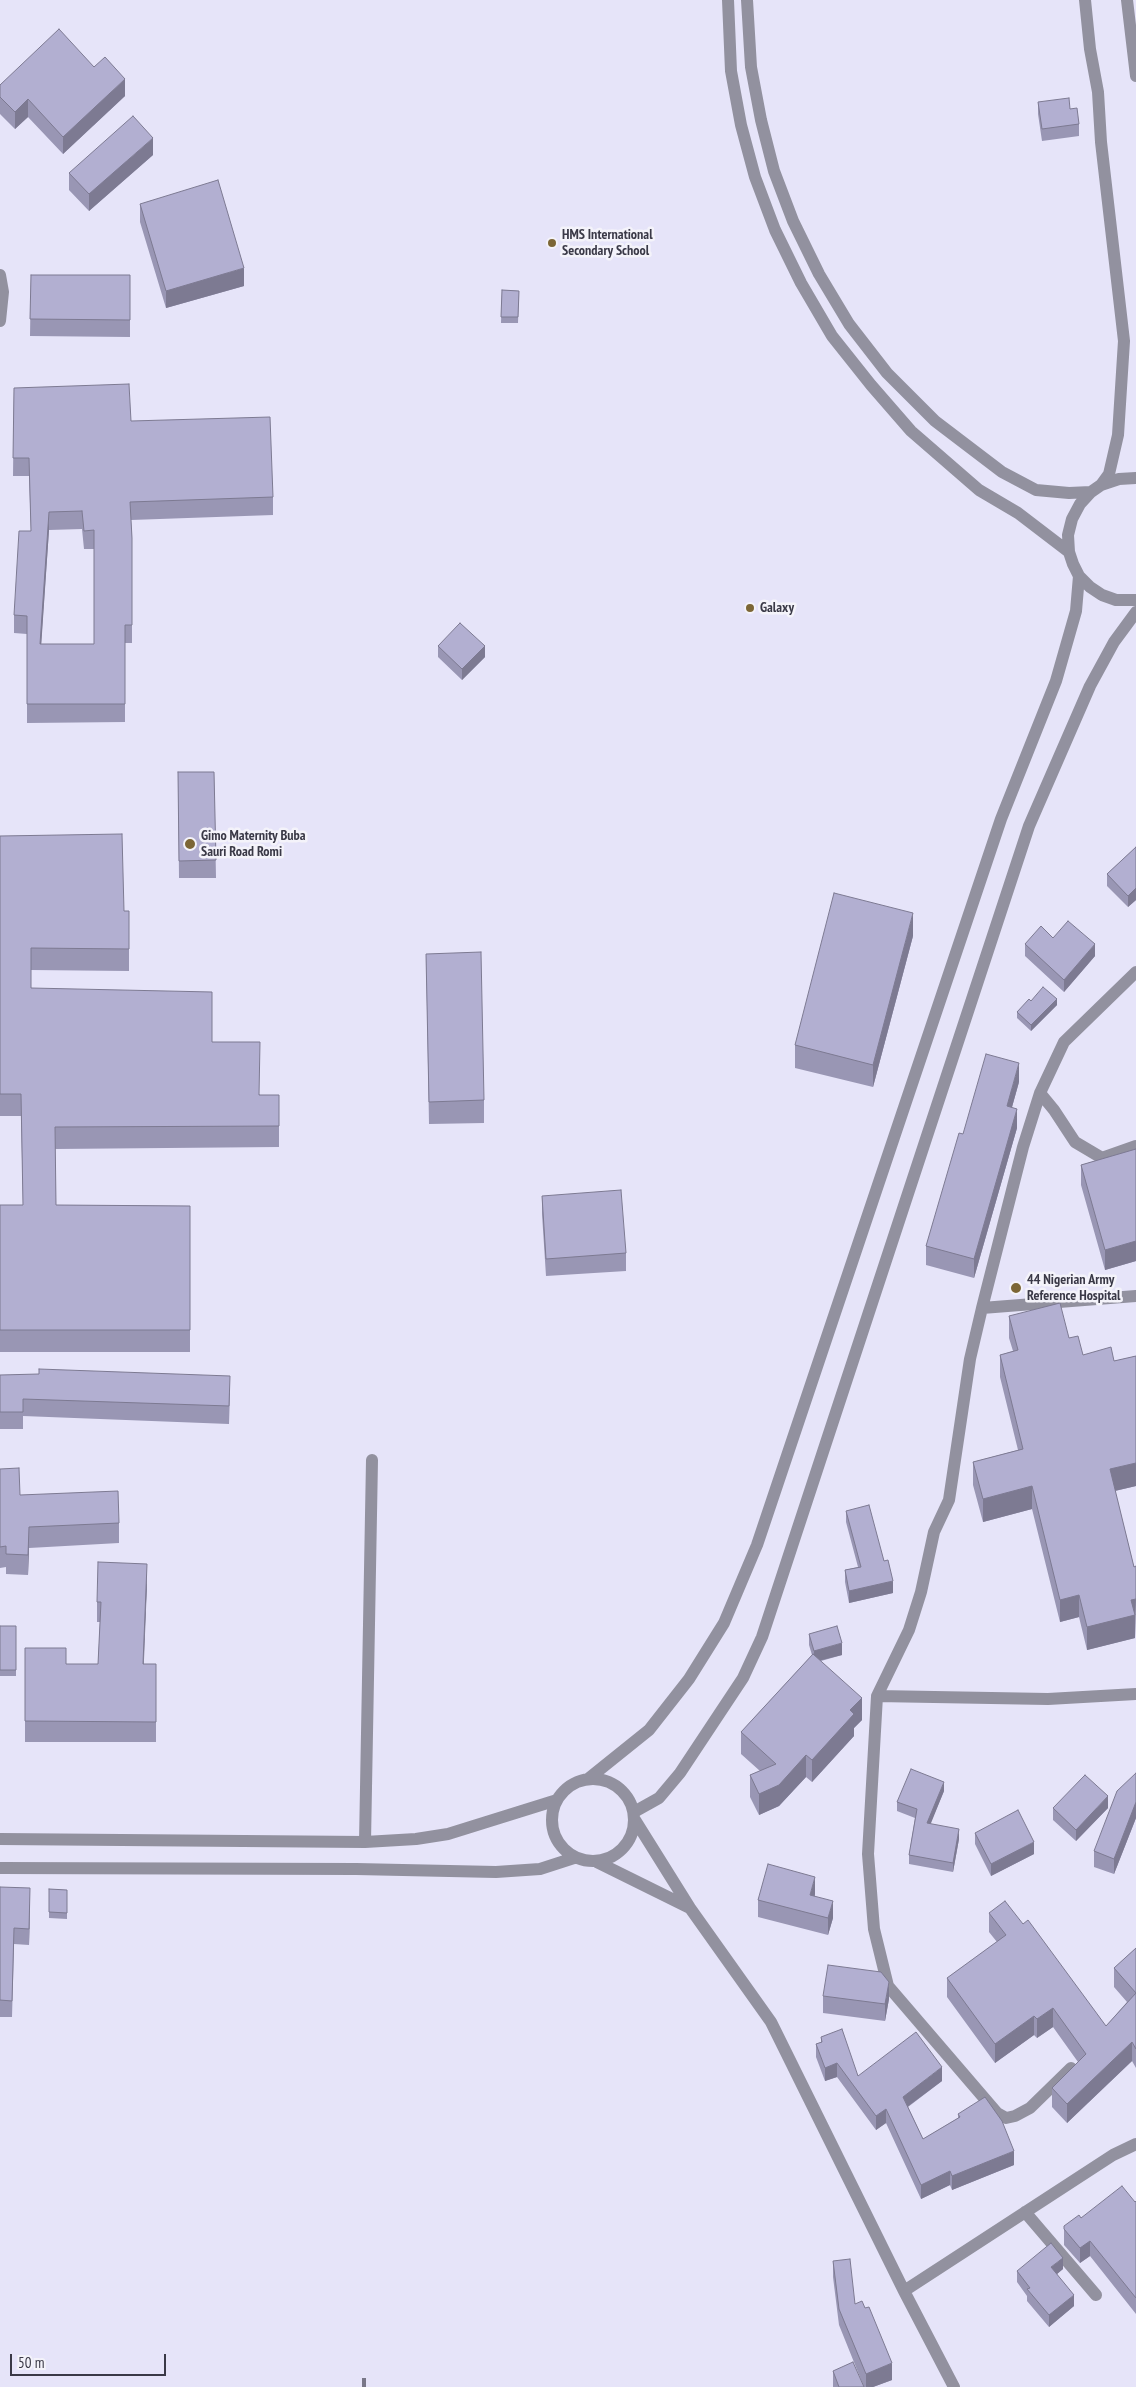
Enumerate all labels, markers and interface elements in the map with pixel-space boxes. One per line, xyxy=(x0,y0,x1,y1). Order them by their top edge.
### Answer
place label: HMS International Secondary School xyxy=(562,227,653,260)
marker: HMS International Secondary School xyxy=(546,237,558,249)
place label: Galaxy xyxy=(760,600,794,616)
marker: Galaxy xyxy=(744,602,756,614)
place label: Gimo Maternity Buba Sauri Road Romi xyxy=(201,828,306,860)
marker: Gimo Maternity Buba Sauri Road Romi xyxy=(183,837,197,851)
place label: 44 Nigerian Army Reference Hospital xyxy=(1027,1272,1120,1304)
marker: 44 Nigerian Army Reference Hospital xyxy=(1009,1281,1023,1295)
scale bar xyxy=(12,2344,169,2376)
text: 50 m xyxy=(18,2353,44,2372)

